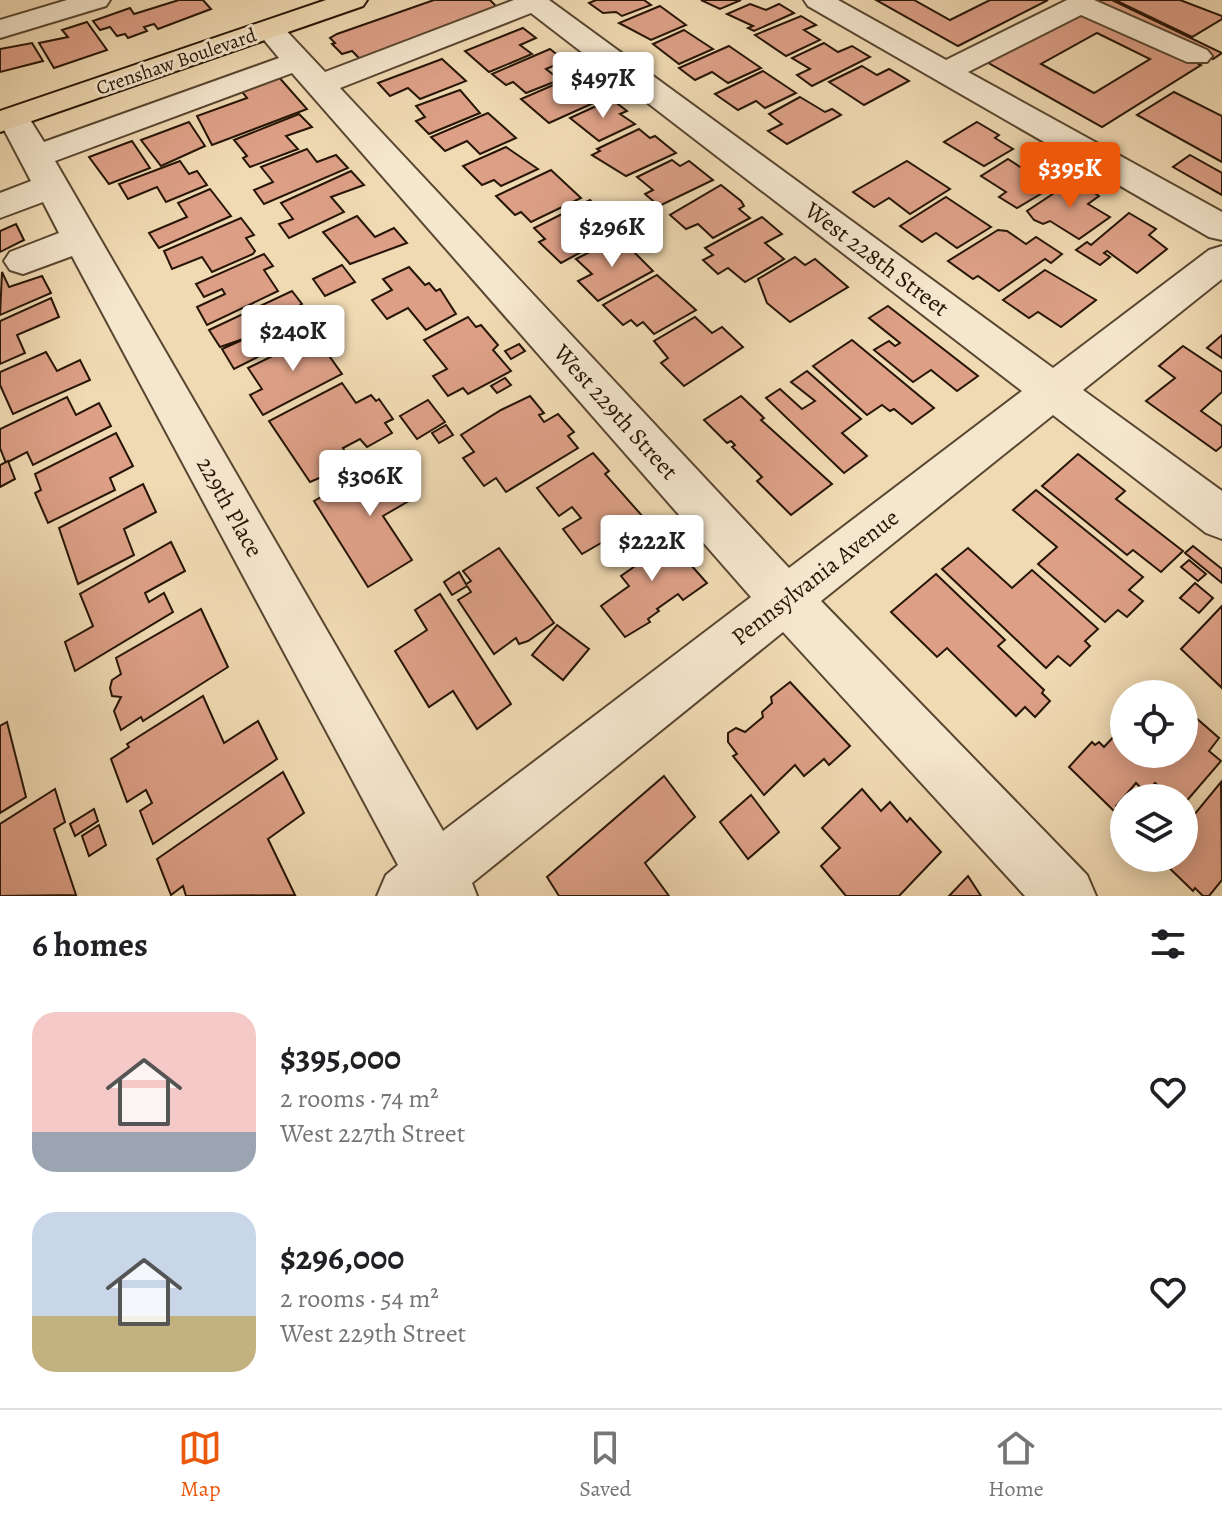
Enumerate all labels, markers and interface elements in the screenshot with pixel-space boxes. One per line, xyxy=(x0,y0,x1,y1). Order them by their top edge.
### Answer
street label: Crenshaw Boulevard xyxy=(92,21,260,102)
pin: $497K xyxy=(547,52,659,120)
text: $497K xyxy=(571,60,635,95)
pin: $395K xyxy=(1014,142,1126,210)
text: $395K xyxy=(1038,150,1102,185)
street label: West 228th Street xyxy=(798,194,956,324)
pin: $296K xyxy=(556,201,668,269)
text: $296K xyxy=(579,209,645,244)
pin: $240K xyxy=(237,305,349,373)
text: $240K xyxy=(259,313,327,348)
street label: West 229th Street xyxy=(546,337,685,487)
pin: $306K xyxy=(314,450,426,518)
street label: 229th Place xyxy=(189,451,271,563)
text: $306K xyxy=(337,458,403,493)
street label: Pennsylvania Avenue xyxy=(725,502,905,652)
pin: $222K xyxy=(596,515,708,583)
text: $222K xyxy=(619,523,685,558)
map controls xyxy=(1110,680,1198,872)
button: locate xyxy=(1110,680,1198,768)
button: layers xyxy=(1110,784,1198,872)
text: 6 homes xyxy=(32,921,148,968)
icon: filters xyxy=(1146,922,1190,966)
text: $395,000 xyxy=(280,1034,401,1081)
icon: home xyxy=(96,1044,192,1140)
icon: heart xyxy=(1146,1070,1190,1114)
text: 2 rooms · 74 m² xyxy=(280,1081,439,1116)
text: West 227th Street xyxy=(280,1116,465,1151)
text: $296,000 xyxy=(280,1234,404,1281)
icon: home xyxy=(96,1244,192,1340)
icon: heart xyxy=(1146,1270,1190,1314)
text: 2 rooms · 54 m² xyxy=(280,1281,439,1316)
text: West 229th Street xyxy=(280,1316,466,1351)
tab: Map xyxy=(178,1426,222,1504)
tab: Saved xyxy=(579,1426,631,1504)
tab: Home xyxy=(988,1426,1044,1504)

